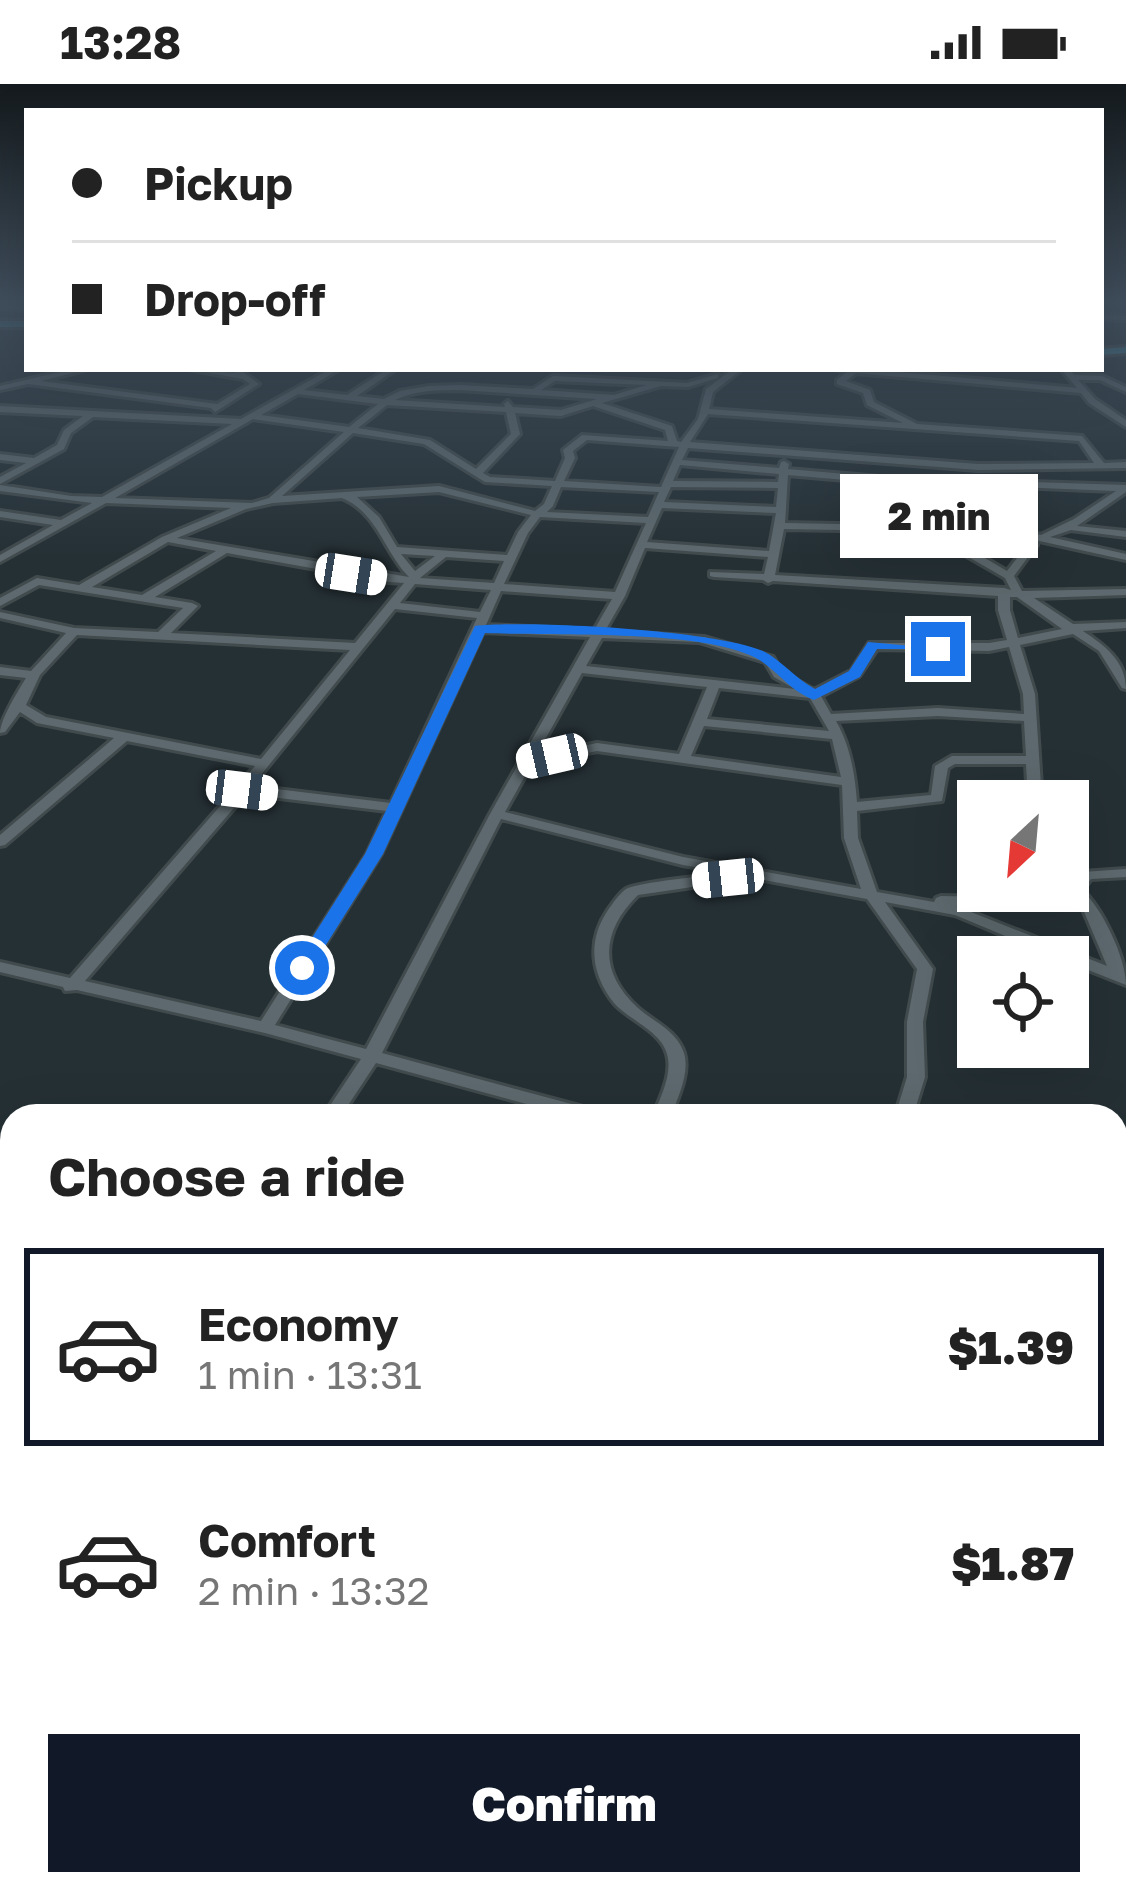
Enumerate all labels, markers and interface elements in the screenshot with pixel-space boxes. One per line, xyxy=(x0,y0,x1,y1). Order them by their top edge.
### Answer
text: 13:28 xyxy=(60,15,181,69)
text: Pickup xyxy=(144,156,293,210)
text: Drop-off xyxy=(144,272,325,326)
callout: 2 min xyxy=(839,475,1037,559)
text: 2 min xyxy=(888,492,990,539)
car xyxy=(313,551,389,597)
route end xyxy=(911,622,965,676)
car xyxy=(513,730,591,782)
car xyxy=(204,768,280,812)
north arrow xyxy=(957,780,1089,912)
map controls xyxy=(957,780,1089,1068)
car xyxy=(690,856,766,900)
button: locate xyxy=(957,936,1089,1068)
route start xyxy=(275,941,329,995)
text: Choose a ride xyxy=(48,1143,405,1208)
icon: car xyxy=(54,1293,162,1401)
text: Economy xyxy=(198,1297,399,1351)
text: $1.39 xyxy=(948,1320,1074,1374)
text: 1 min · 13:31 xyxy=(198,1351,422,1398)
icon: car xyxy=(54,1509,162,1617)
text: Comfort xyxy=(198,1513,376,1567)
text: $1.87 xyxy=(951,1536,1074,1590)
text: 2 min · 13:32 xyxy=(198,1567,429,1614)
button: Confirm xyxy=(48,1734,1080,1872)

